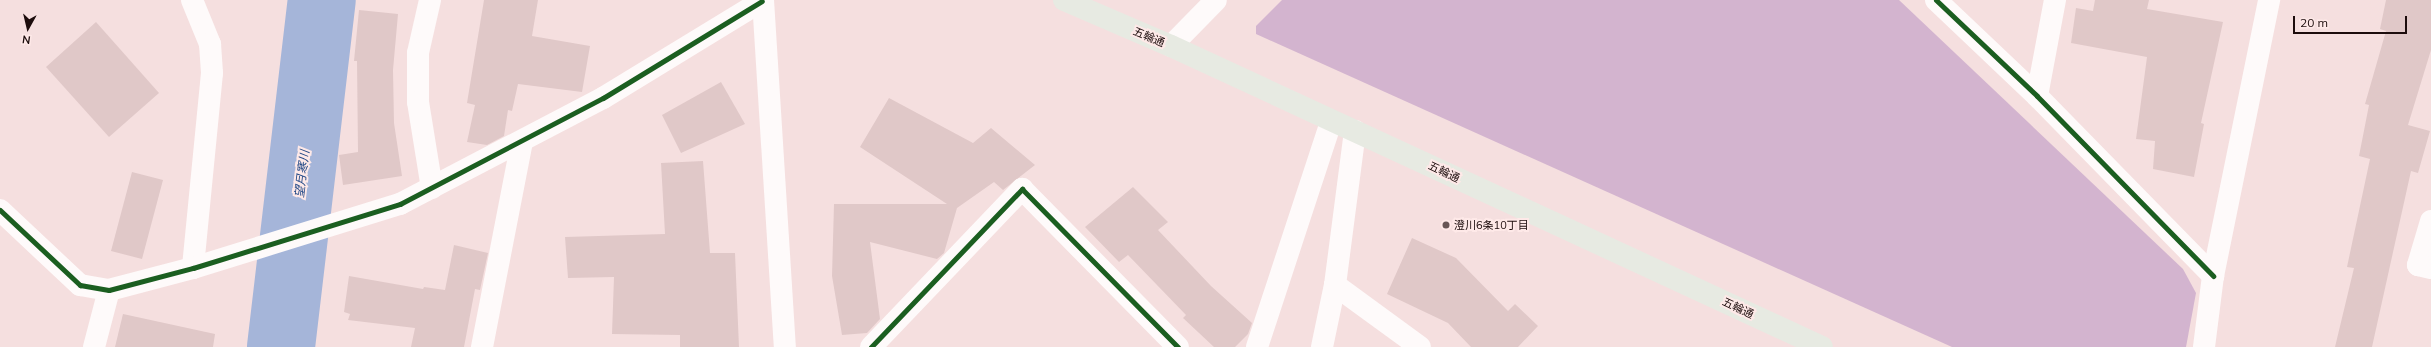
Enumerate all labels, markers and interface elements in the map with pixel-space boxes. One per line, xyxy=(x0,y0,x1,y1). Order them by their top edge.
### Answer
north arrow xyxy=(8,8,48,48)
scale bar xyxy=(2295,8,2409,34)
text: 20 m xyxy=(2300,15,2328,30)
street label: 五輪通 xyxy=(1131,24,1167,50)
text: N xyxy=(21,32,31,47)
water label: 望月寒川 xyxy=(292,149,312,199)
street label: 五輪通 xyxy=(1426,159,1462,185)
place label: 澄川6条10丁目 xyxy=(1454,218,1529,232)
marker: 澄川6条10丁目 xyxy=(1441,220,1451,230)
street label: 五輪通 xyxy=(1720,295,1756,321)

